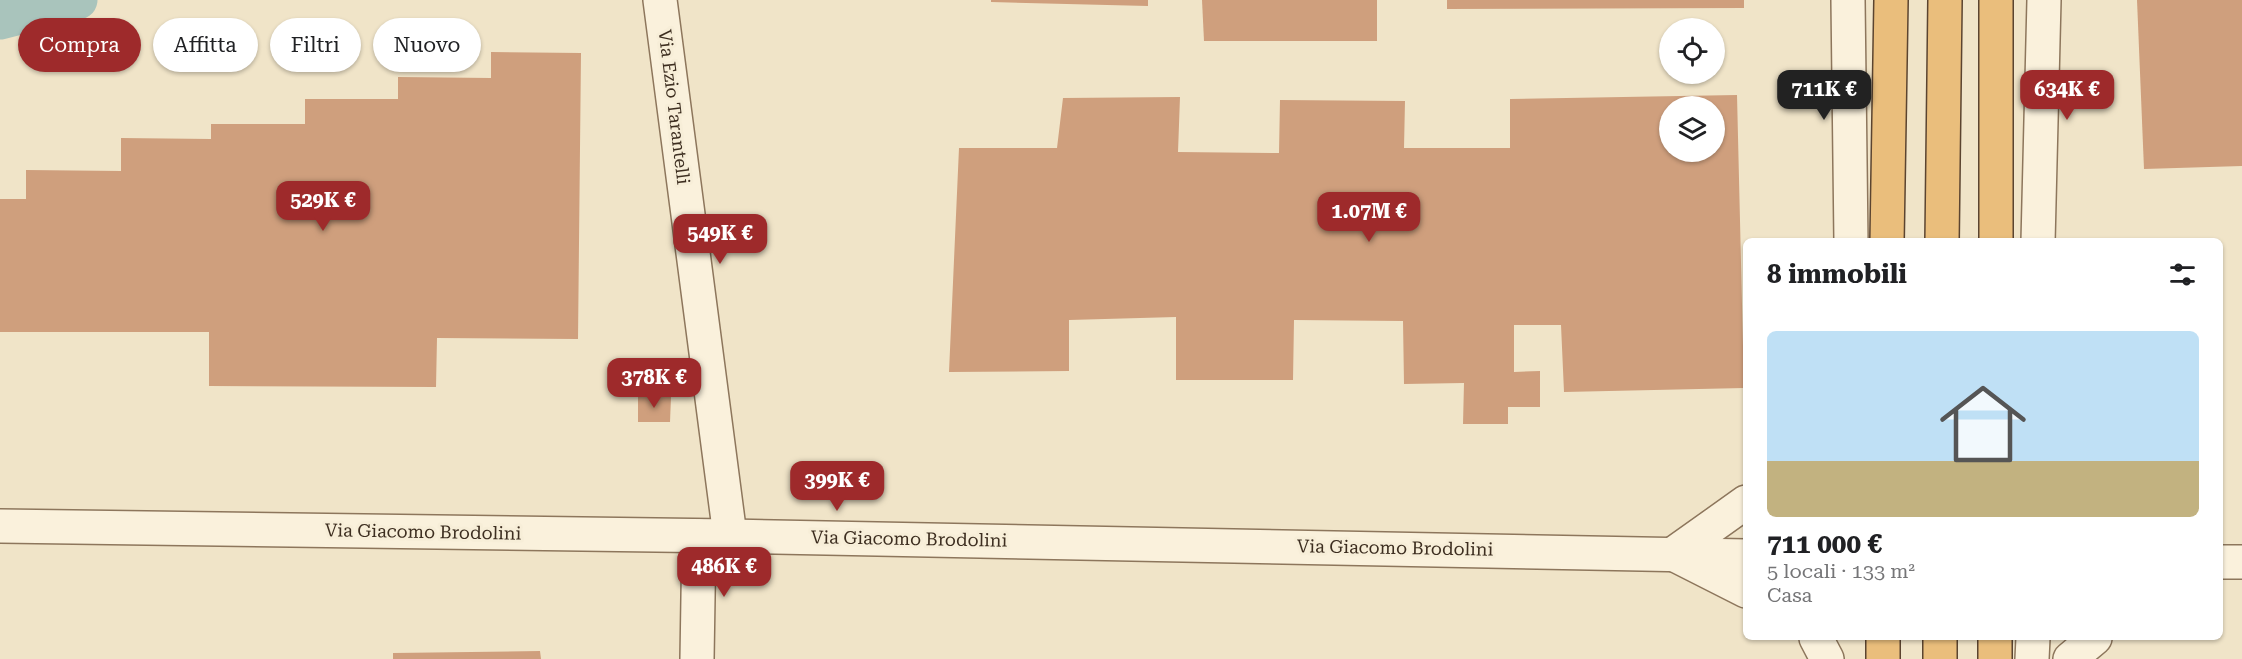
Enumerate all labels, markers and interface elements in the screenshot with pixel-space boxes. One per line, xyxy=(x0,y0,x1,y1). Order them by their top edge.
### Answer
chip: Compra xyxy=(18,18,141,72)
chip: Affitta xyxy=(153,18,258,72)
chip: Filtri xyxy=(270,18,361,72)
chip: Nuovo xyxy=(373,18,481,72)
map controls xyxy=(1659,18,1725,162)
button: locate xyxy=(1659,18,1725,84)
street label: Via Ezio Tarantelli xyxy=(655,28,694,186)
pin: 711K € xyxy=(1775,70,1873,121)
pin: 634K € xyxy=(2018,70,2116,121)
text: 711K € xyxy=(1791,77,1857,101)
text: 634K € xyxy=(2034,77,2100,101)
button: layers xyxy=(1659,96,1725,162)
pin: 529K € xyxy=(274,181,372,232)
text: 529K € xyxy=(290,188,356,212)
pin: 1.07M € xyxy=(1314,192,1424,243)
text: 1.07M € xyxy=(1331,199,1407,223)
pin: 549K € xyxy=(671,214,769,265)
text: 549K € xyxy=(687,221,753,245)
icon: filters xyxy=(2166,258,2199,291)
text: 8 immobili xyxy=(1767,259,1907,289)
pin: 378K € xyxy=(605,358,703,409)
text: 378K € xyxy=(621,365,687,389)
icon: home xyxy=(1929,370,2037,478)
pin: 399K € xyxy=(788,461,886,512)
text: 399K € xyxy=(804,468,870,492)
street label: Via Giacomo Brodolini xyxy=(325,519,522,544)
street label: Via Giacomo Brodolini xyxy=(811,526,1008,551)
text: 711 000 € xyxy=(1767,529,1882,559)
street label: Via Giacomo Brodolini xyxy=(1297,535,1494,560)
pin: 486K € xyxy=(675,547,773,598)
text: 486K € xyxy=(691,554,757,578)
text: 5 locali · 133 m² xyxy=(1767,559,1915,583)
text: Casa xyxy=(1767,583,1812,607)

